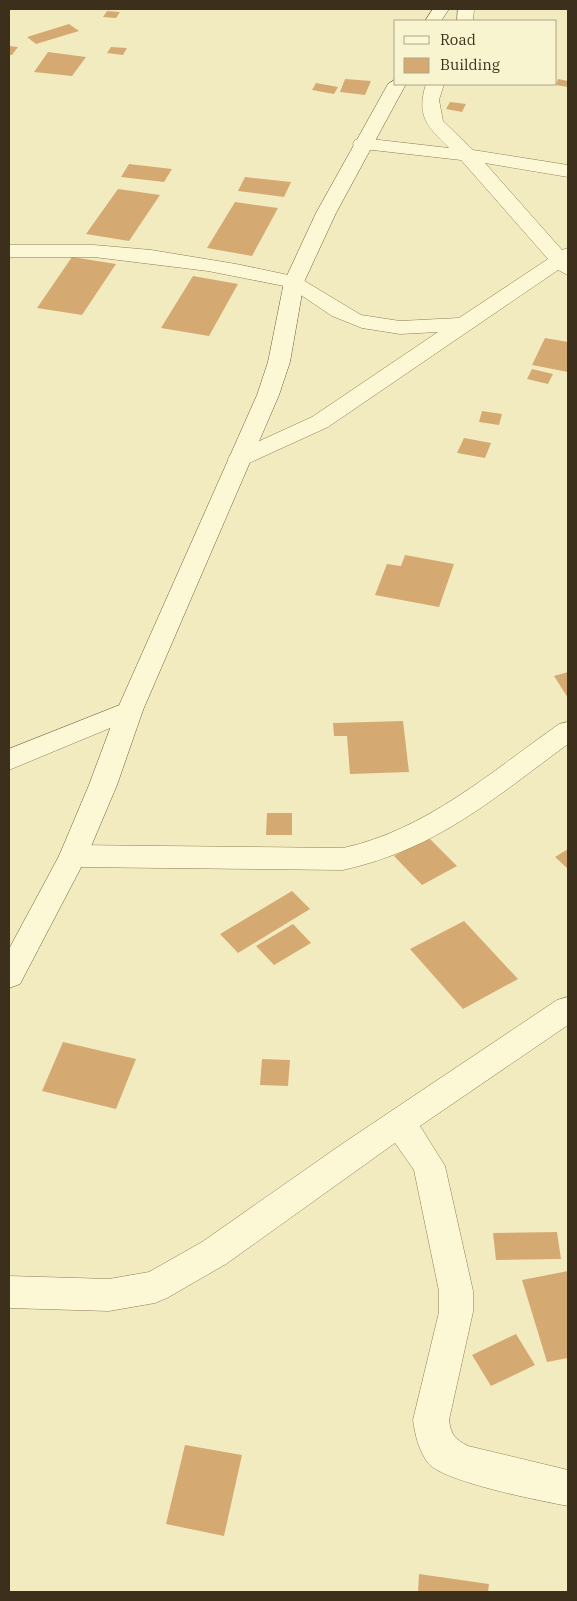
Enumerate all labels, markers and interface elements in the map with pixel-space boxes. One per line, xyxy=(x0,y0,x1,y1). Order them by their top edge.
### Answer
legend xyxy=(394,20,557,85)
text: Road xyxy=(440,30,476,49)
text: Building xyxy=(440,55,500,74)

